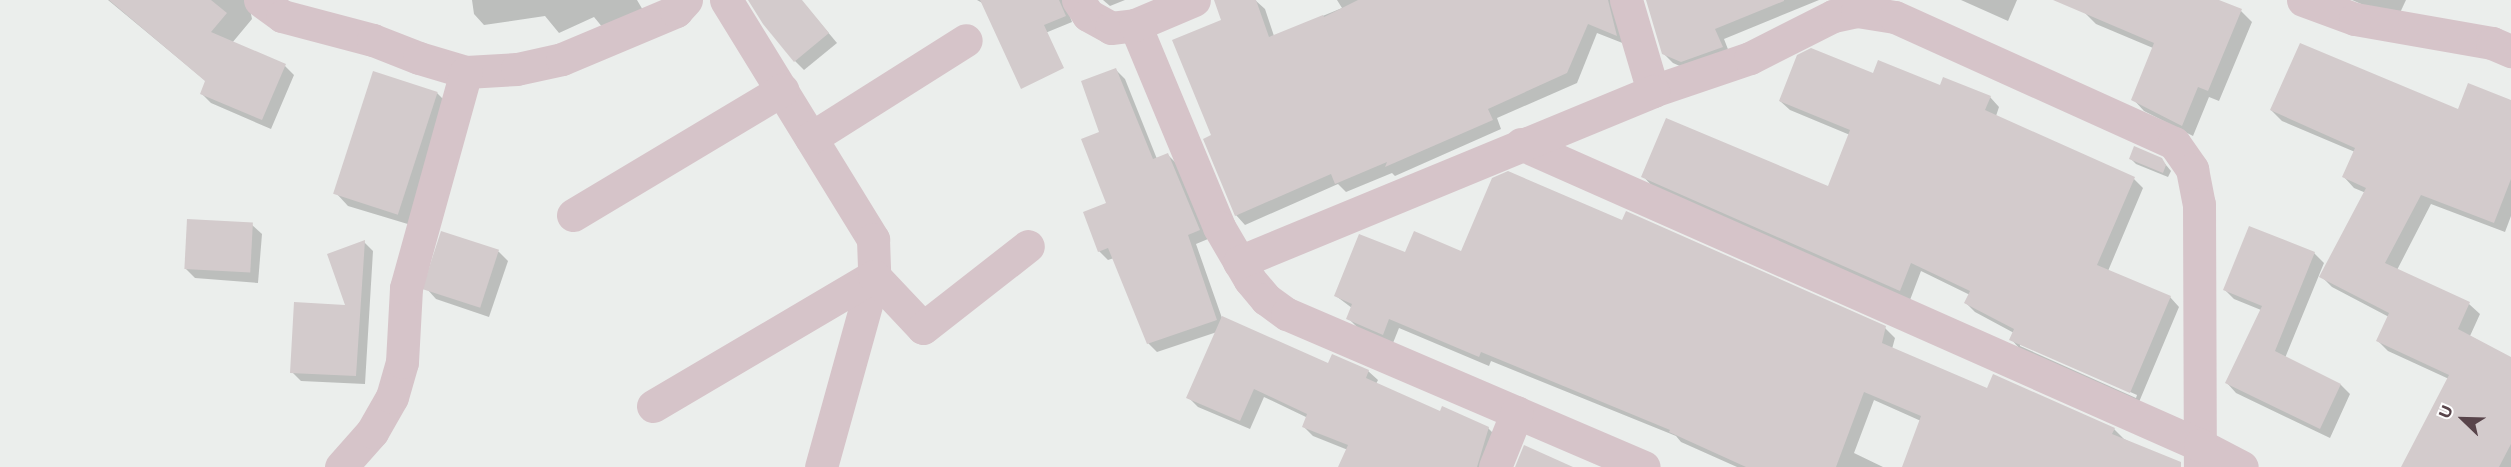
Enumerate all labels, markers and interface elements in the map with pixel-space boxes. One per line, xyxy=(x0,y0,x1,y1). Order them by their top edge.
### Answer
north arrow xyxy=(2433,389,2493,449)
text: U xyxy=(2435,402,2457,421)

